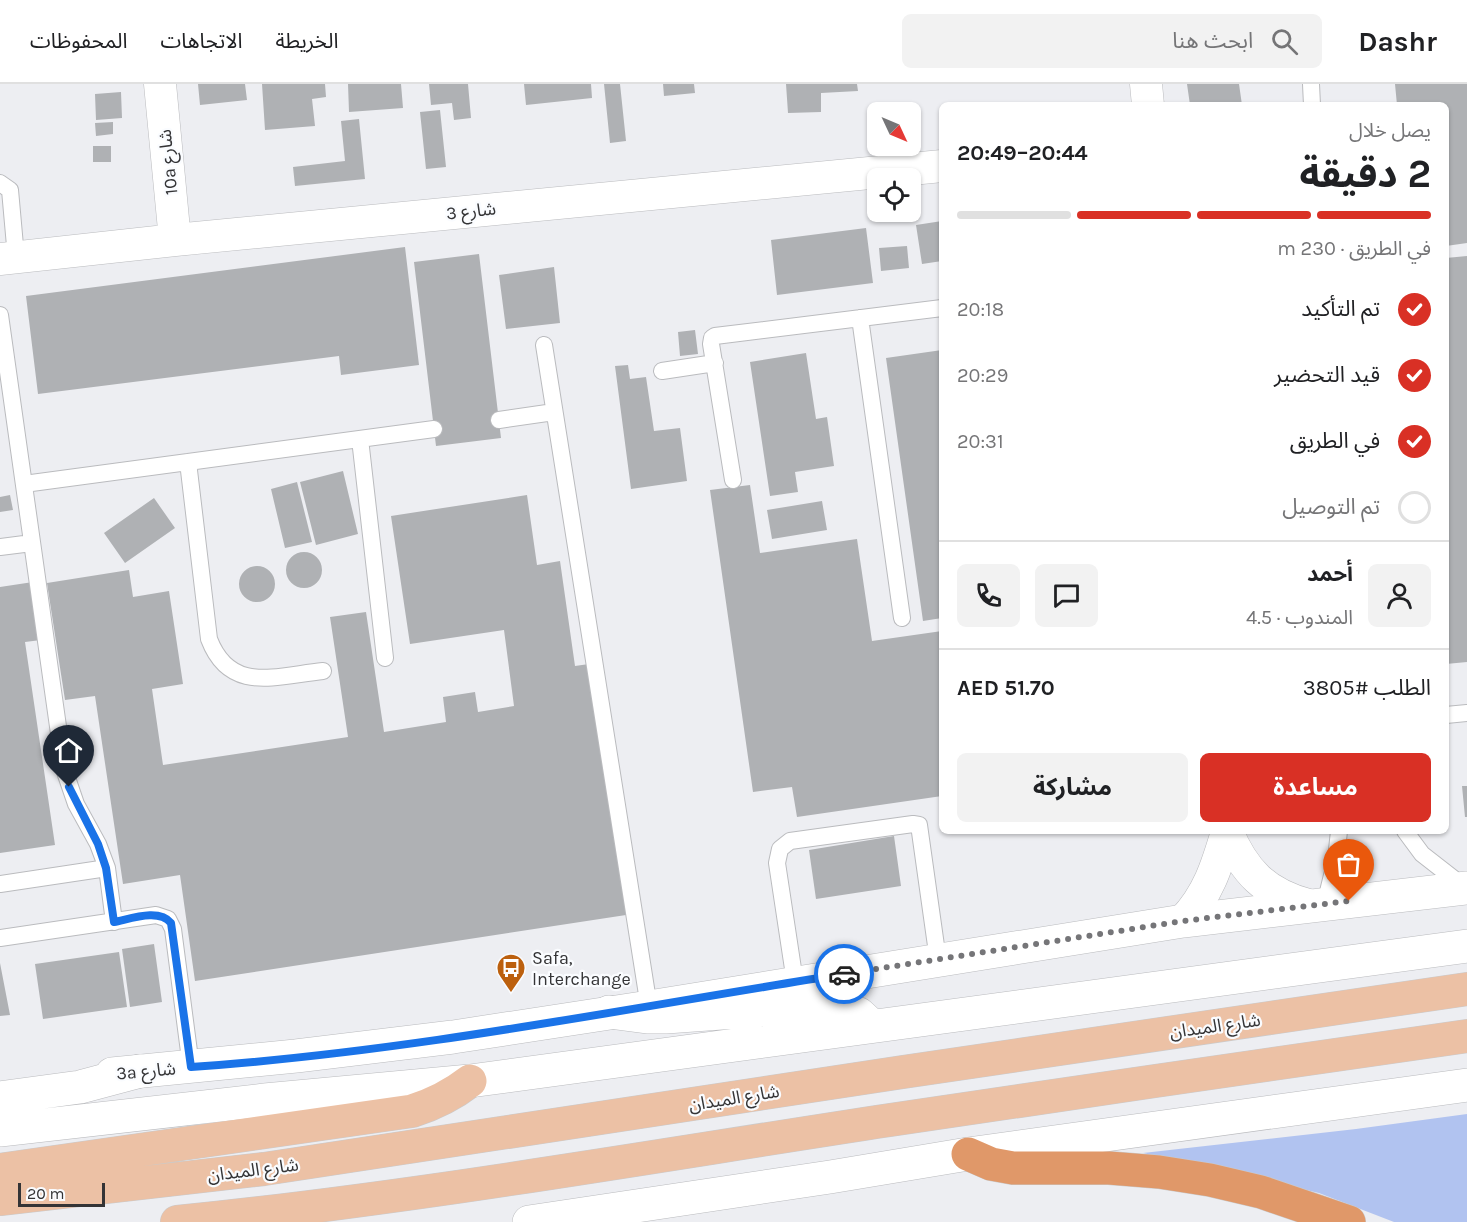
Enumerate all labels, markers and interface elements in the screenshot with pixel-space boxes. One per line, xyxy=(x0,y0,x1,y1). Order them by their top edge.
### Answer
search box xyxy=(902,14,1322,68)
icon: search xyxy=(1268,25,1301,58)
text: Dashr xyxy=(1358,25,1437,58)
text: ابحث هنا xyxy=(1172,28,1253,54)
text: المحفوظات xyxy=(30,29,127,53)
text: الاتجاهات xyxy=(160,29,242,53)
text: الخريطة xyxy=(275,29,338,53)
north arrow xyxy=(867,102,921,156)
map controls xyxy=(867,102,921,222)
text: يصل خلال xyxy=(1349,119,1431,142)
street label: 10a شارع xyxy=(154,128,185,196)
text: 20:44–20:49 xyxy=(957,140,1088,166)
text: 2 دقيقة xyxy=(1299,151,1431,197)
button: locate xyxy=(867,168,921,222)
street label: شارع 3 xyxy=(445,197,497,228)
text: في الطريق · 230 m xyxy=(1277,237,1431,260)
icon: check xyxy=(1398,293,1431,326)
text: تم التأكيد xyxy=(1301,296,1380,322)
text: 20:18 xyxy=(957,298,1004,321)
icon: check xyxy=(1398,359,1431,392)
text: قيد التحضير xyxy=(1274,362,1380,388)
text: 20:29 xyxy=(957,364,1008,387)
icon: check xyxy=(1398,425,1431,458)
text: في الطريق xyxy=(1290,428,1380,454)
text: 20:31 xyxy=(957,430,1004,453)
text: تم التوصيل xyxy=(1282,494,1380,520)
text: أحمد xyxy=(1307,561,1353,587)
button: phone xyxy=(957,564,1020,627)
button: chat xyxy=(1035,564,1098,627)
button: person xyxy=(1368,564,1431,627)
text: المندوب · 4.5 xyxy=(1246,606,1353,629)
text: AED 51.70 xyxy=(957,675,1055,701)
text: الطلب #3805 xyxy=(1303,675,1431,701)
pin xyxy=(43,725,94,787)
icon: home xyxy=(52,734,85,767)
button: مشاركة xyxy=(957,753,1188,822)
button: مساعدة xyxy=(1200,753,1431,822)
pin xyxy=(1323,839,1374,901)
icon: bag xyxy=(1332,848,1365,881)
courier xyxy=(814,944,874,1004)
place label: Safa, Interchange xyxy=(532,947,631,990)
bus stop icon: Safa, Interchange xyxy=(495,952,527,994)
icon: car xyxy=(828,958,861,991)
street label: شارع الميدان xyxy=(1168,1009,1262,1046)
street label: 3a شارع xyxy=(115,1057,177,1088)
street label: شارع الميدان xyxy=(687,1080,781,1119)
street label: شارع الميدان xyxy=(206,1153,300,1189)
scale bar xyxy=(18,1180,105,1208)
text: 20 m xyxy=(27,1184,65,1203)

